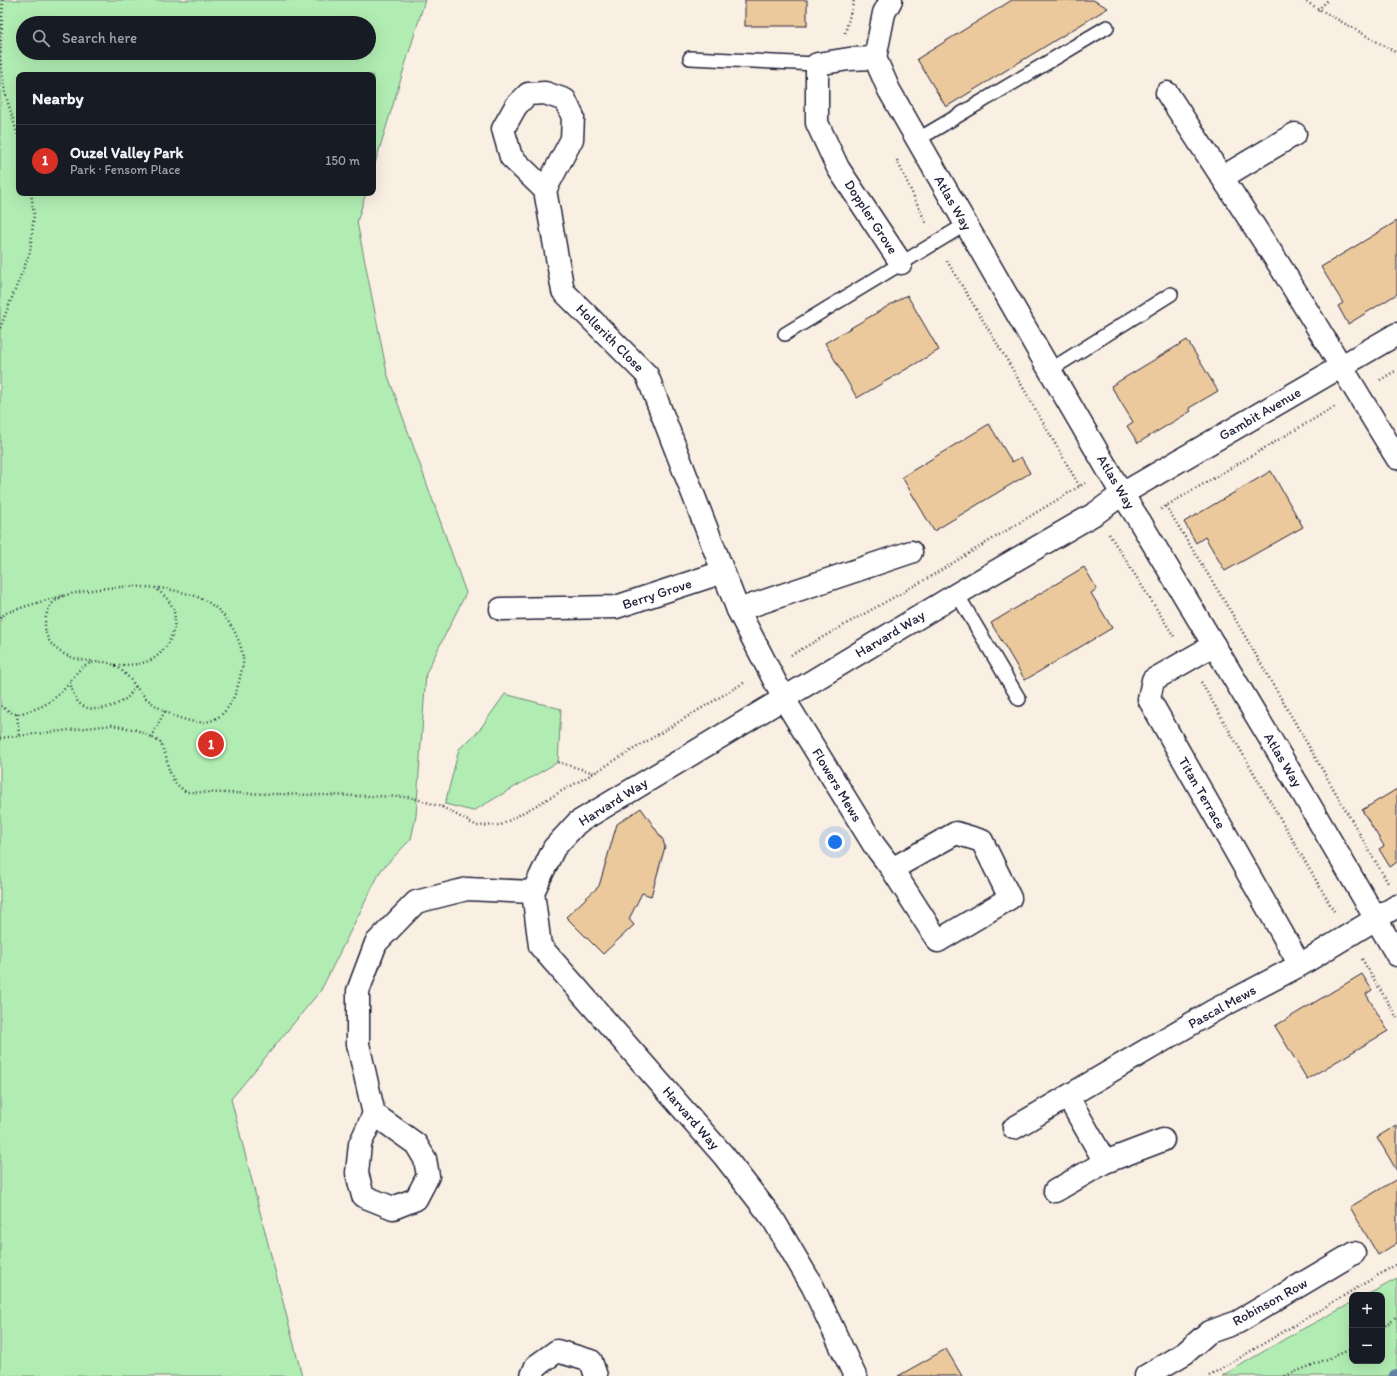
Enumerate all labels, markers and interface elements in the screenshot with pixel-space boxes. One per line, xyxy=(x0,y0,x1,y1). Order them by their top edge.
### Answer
search box xyxy=(16,16,376,60)
icon: search xyxy=(30,27,52,49)
text: Search here xyxy=(62,29,137,47)
text: Nearby xyxy=(32,88,84,108)
text: Ouzel Valley Park xyxy=(70,144,183,162)
text: 1 xyxy=(42,153,48,168)
text: 150 m xyxy=(325,153,360,168)
text: Park · Fensom Place xyxy=(70,162,181,177)
street label: Atlas Way xyxy=(931,173,976,234)
street label: Doppler Grove xyxy=(841,177,902,258)
street label: Hollerith Close xyxy=(572,300,648,376)
street label: Gambit Avenue xyxy=(1216,384,1304,444)
street label: Atlas Way xyxy=(1093,452,1139,513)
street label: Berry Grove xyxy=(620,575,694,613)
street label: Harvard Way xyxy=(852,606,928,661)
pin: 1 xyxy=(198,729,224,759)
street label: Atlas Way xyxy=(1260,730,1306,791)
street label: Flowers Mews xyxy=(808,745,866,825)
street label: Titan Terrace xyxy=(1175,754,1230,832)
street label: Harvard Way xyxy=(575,774,651,830)
your location xyxy=(825,832,845,852)
street label: Pascal Mews xyxy=(1185,981,1259,1033)
street label: Harvard Way xyxy=(659,1083,723,1153)
street label: Robinson Row xyxy=(1229,1274,1311,1330)
map controls xyxy=(1349,1292,1385,1364)
button: + xyxy=(1349,1292,1385,1328)
button: − xyxy=(1349,1328,1385,1364)

